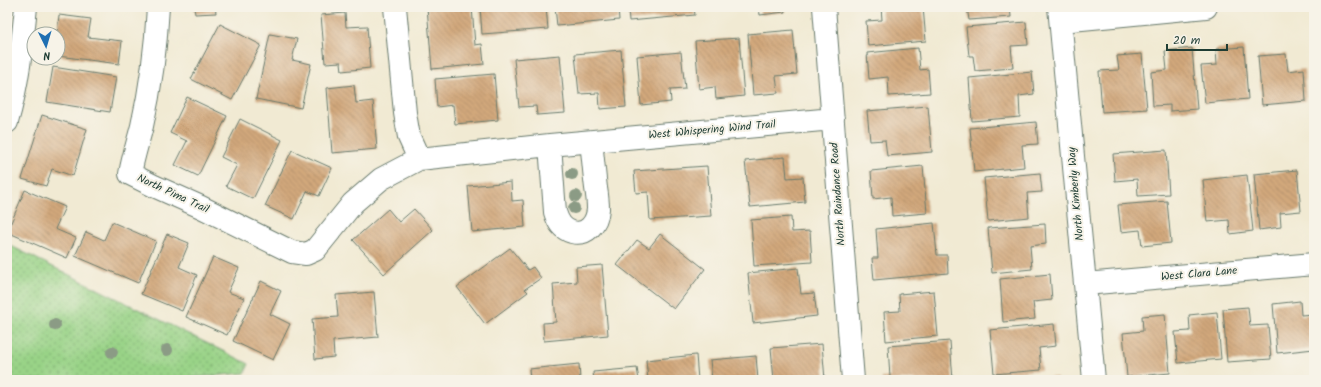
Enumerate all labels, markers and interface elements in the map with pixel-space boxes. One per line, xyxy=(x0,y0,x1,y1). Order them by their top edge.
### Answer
north arrow xyxy=(26,26,66,66)
scale bar xyxy=(1167,26,1227,52)
text: 20 m xyxy=(1173,31,1201,50)
text: N xyxy=(42,46,51,64)
street label: West Whispering Wind Trail xyxy=(648,115,777,145)
street label: North Raindance Road xyxy=(825,141,851,246)
street label: North Kimberly Way xyxy=(1063,146,1089,242)
street label: North Pima Trail xyxy=(134,169,212,219)
street label: West Clara Lane xyxy=(1160,262,1238,286)

